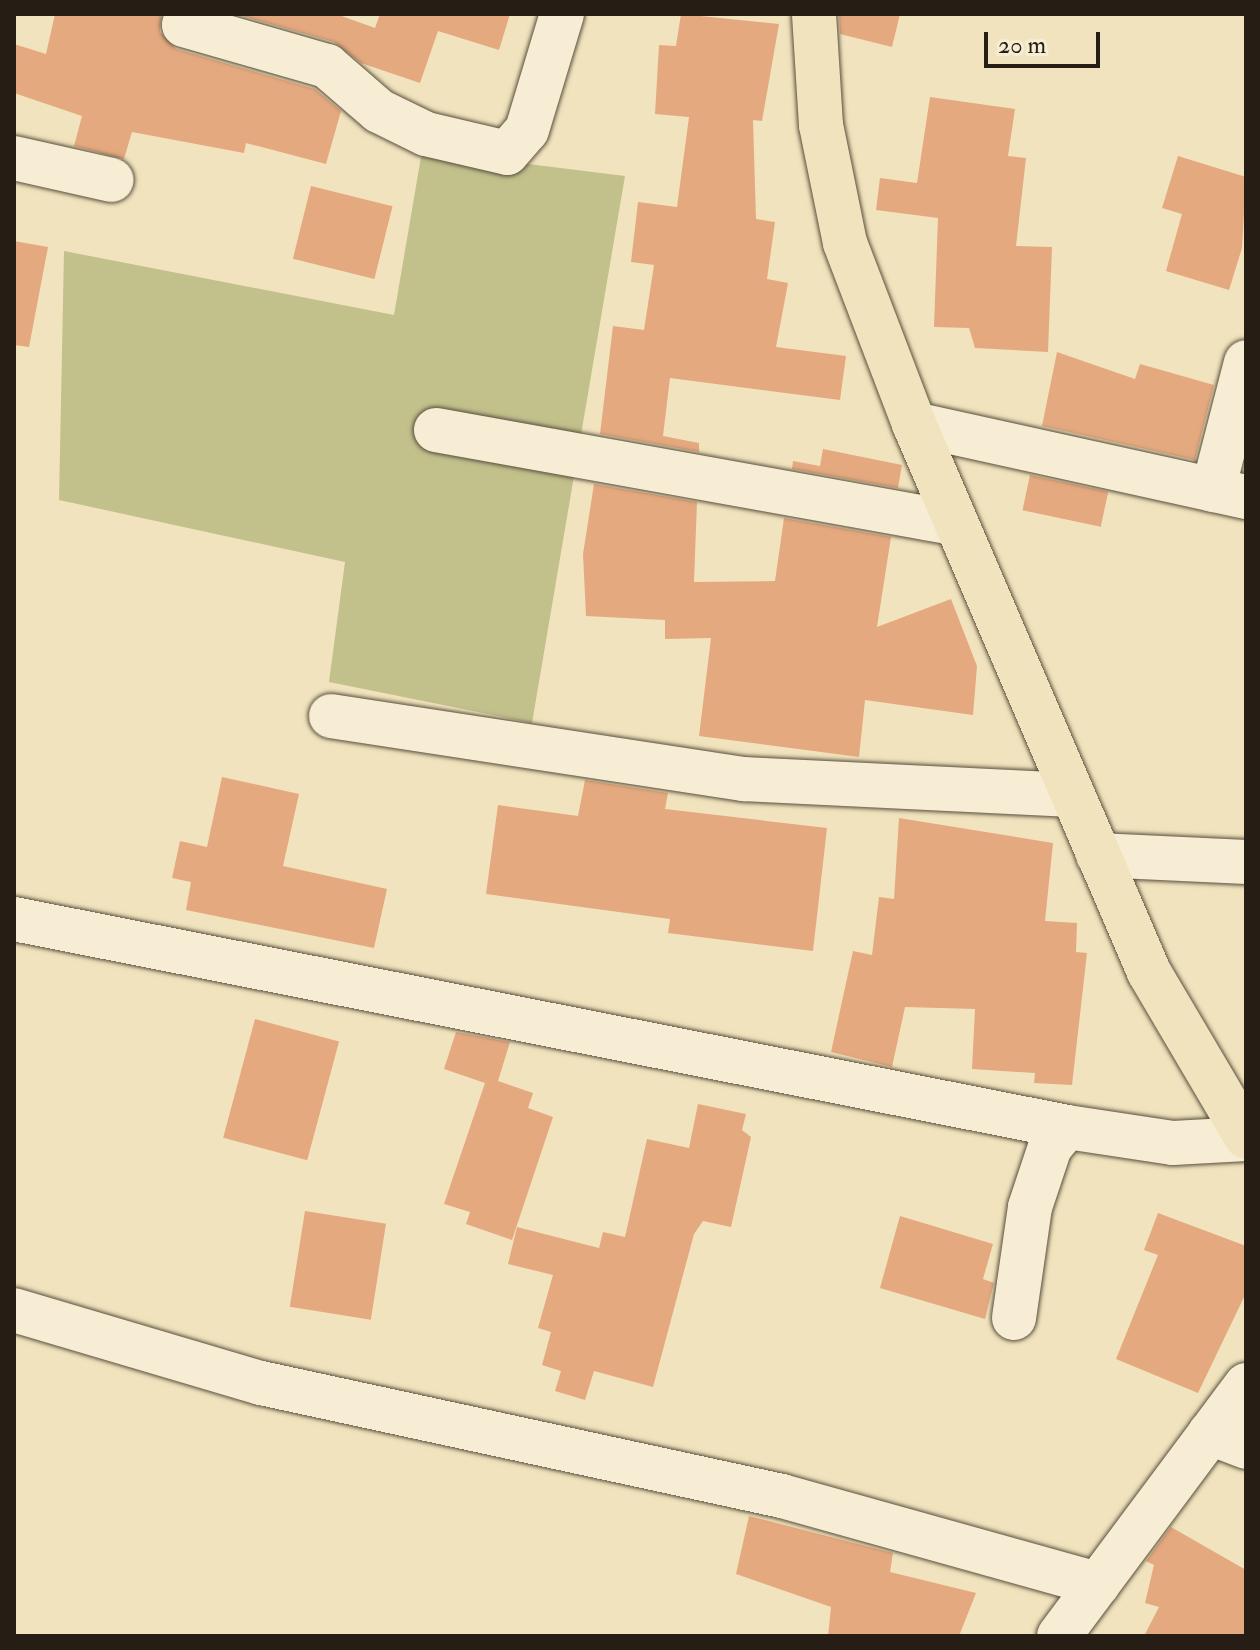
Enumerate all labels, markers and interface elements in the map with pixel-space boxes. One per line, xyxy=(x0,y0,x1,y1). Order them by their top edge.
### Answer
scale bar xyxy=(988,16,1104,66)
text: 20 m xyxy=(998,30,1046,61)

